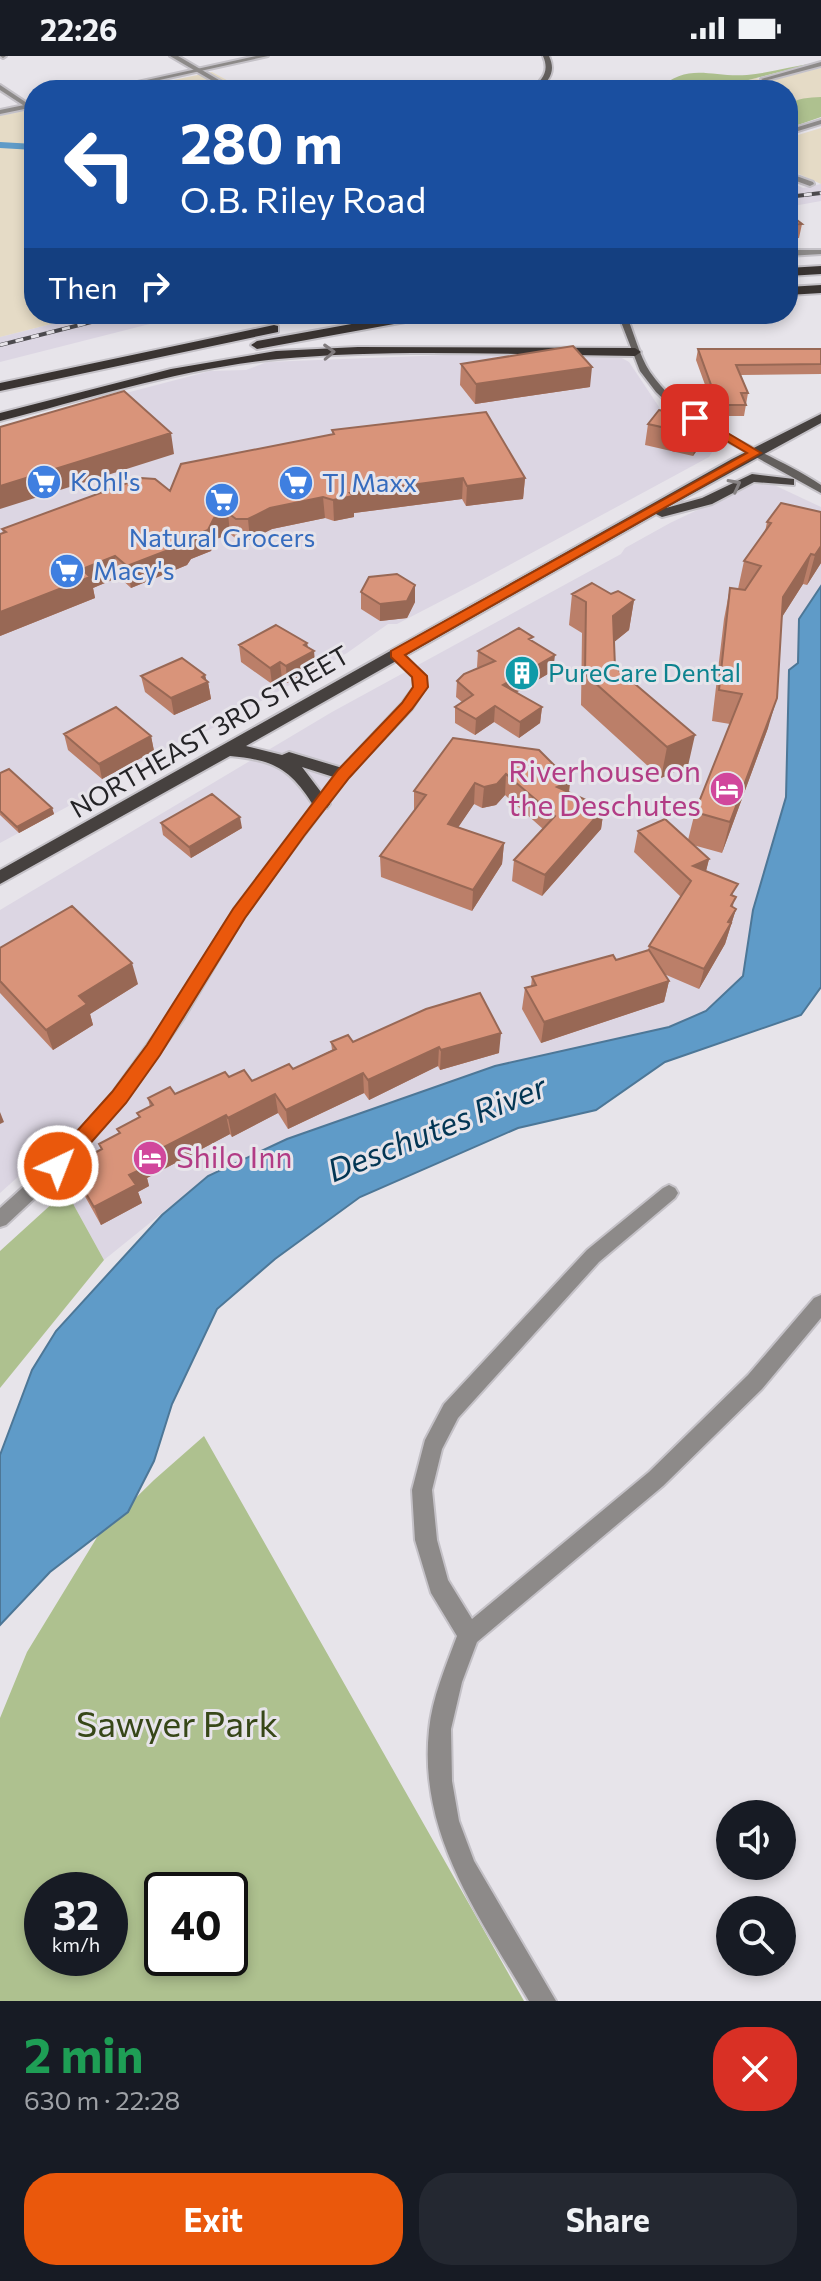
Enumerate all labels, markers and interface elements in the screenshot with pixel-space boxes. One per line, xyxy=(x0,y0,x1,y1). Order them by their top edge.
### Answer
text: 22:26 xyxy=(40,10,117,47)
text: 280 m xyxy=(180,107,343,176)
icon: left xyxy=(48,112,152,216)
text: O.B. Riley Road xyxy=(180,176,426,220)
icon: right xyxy=(133,264,177,308)
text: Then xyxy=(48,268,117,305)
one-way arrow xyxy=(323,343,336,360)
pin xyxy=(661,384,729,452)
icon: arrive xyxy=(673,396,717,440)
supermarket icon: Kohl's xyxy=(25,463,63,501)
supermarket icon: TJ Maxx xyxy=(277,464,315,502)
place label: Kohl's xyxy=(70,465,141,496)
place label: TJ Maxx xyxy=(322,466,417,497)
one-way arrow xyxy=(727,480,741,495)
supermarket icon: Natural Grocers xyxy=(203,481,241,519)
place label: Natural Grocers xyxy=(129,521,315,552)
supermarket icon: Macy's xyxy=(48,552,86,590)
place label: Macy's xyxy=(93,554,175,585)
street label: NORTHEAST 3RD STREET xyxy=(64,638,354,823)
building icon: PureCare Dental xyxy=(503,654,541,692)
place label: PureCare Dental xyxy=(548,656,741,687)
place label: Riverhouse on the Deschutes xyxy=(508,751,701,822)
hotel icon: Riverhouse on the Deschutes xyxy=(708,770,746,808)
water label: Deschutes River xyxy=(321,1065,553,1189)
position arrow xyxy=(16,1124,100,1208)
place label: Shilo Inn xyxy=(176,1137,293,1174)
hotel icon: Shilo Inn xyxy=(131,1139,169,1177)
park label: Sawyer Park xyxy=(76,1700,278,1744)
map controls xyxy=(716,1800,796,1976)
button: sound xyxy=(716,1800,796,1880)
speed limit sign: 40 xyxy=(144,1872,248,1976)
text: 32 xyxy=(53,1889,99,1938)
button: search xyxy=(716,1896,796,1976)
text: km/h xyxy=(52,1932,100,1956)
text: 2 min xyxy=(24,2024,144,2083)
button: close xyxy=(713,2027,797,2111)
text: 630 m · 22:28 xyxy=(24,2084,180,2115)
button: Exit xyxy=(24,2173,403,2265)
button: Share xyxy=(419,2173,797,2265)

